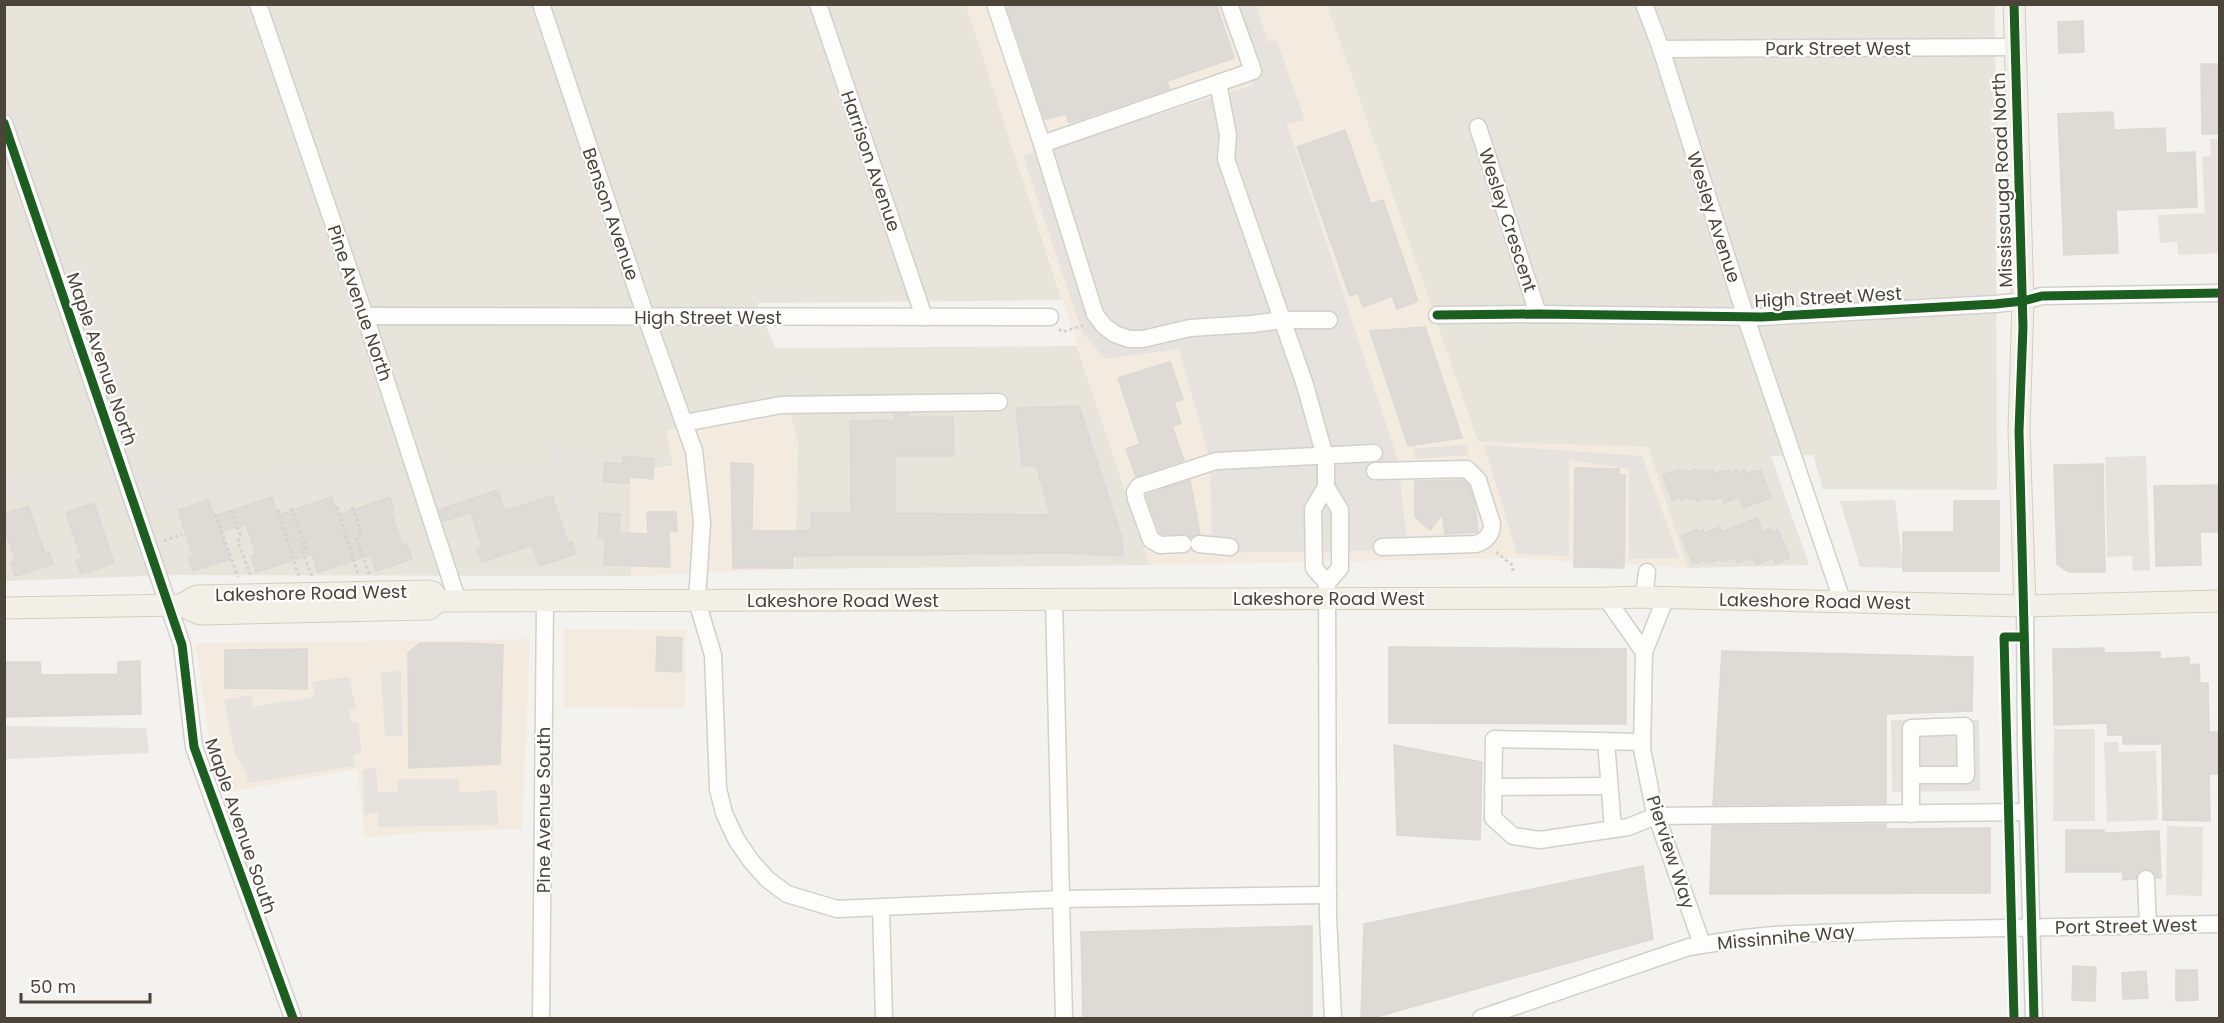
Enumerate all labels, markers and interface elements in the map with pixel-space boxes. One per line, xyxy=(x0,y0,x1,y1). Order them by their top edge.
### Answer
street label: Park Street West xyxy=(1765,36,1911,61)
street label: Mississauga Road North xyxy=(1986,72,2018,288)
street label: Harrison Avenue xyxy=(835,87,907,235)
street label: Benson Avenue xyxy=(577,144,645,284)
street label: Wesley Crescent xyxy=(1473,145,1543,295)
street label: Wesley Avenue xyxy=(1681,148,1747,286)
street label: Pine Avenue North xyxy=(322,222,398,384)
street label: Maple Avenue North xyxy=(61,269,143,449)
street label: High Street West xyxy=(1754,281,1902,313)
street label: High Street West xyxy=(634,305,782,330)
street label: Lakeshore Road West xyxy=(215,579,407,607)
street label: Lakeshore Road West xyxy=(1233,586,1425,611)
street label: Lakeshore Road West xyxy=(1719,587,1911,615)
street label: Lakeshore Road West xyxy=(747,588,939,613)
street label: Pine Avenue South xyxy=(531,727,556,893)
street label: Maple Avenue South xyxy=(199,735,283,917)
street label: Pierview Way xyxy=(1641,792,1701,912)
street label: Port Street West xyxy=(2055,912,2197,940)
street label: Missinnihe Way xyxy=(1716,919,1856,955)
scale bar xyxy=(21,966,150,1004)
text: 50 m xyxy=(30,974,76,999)

